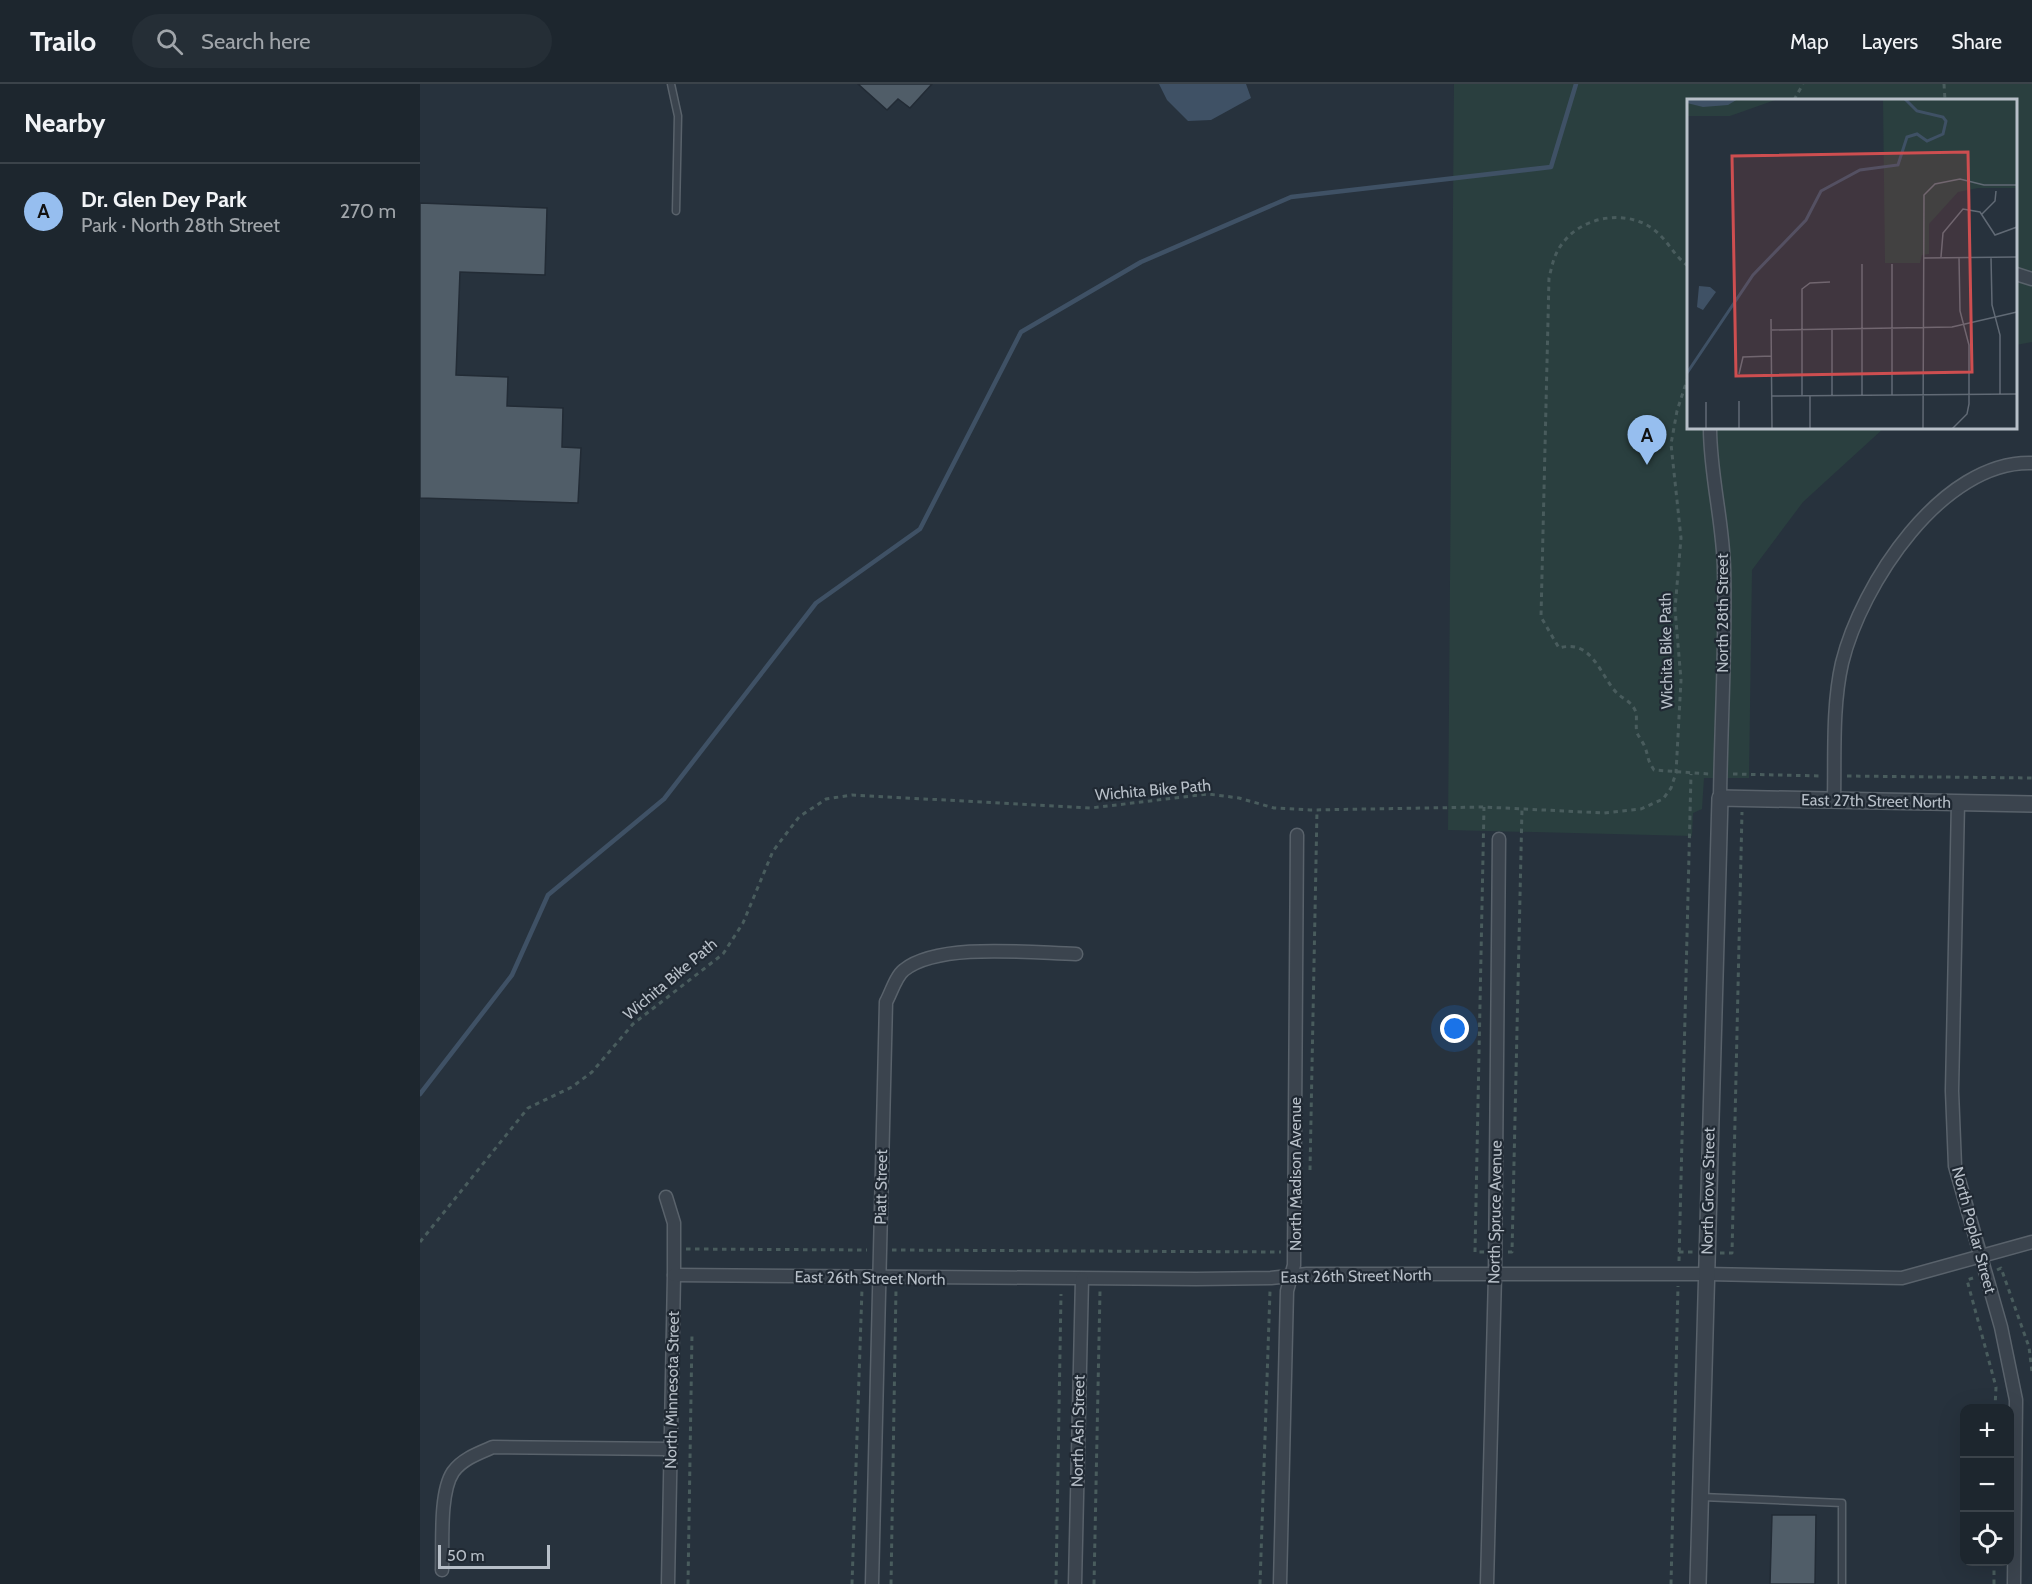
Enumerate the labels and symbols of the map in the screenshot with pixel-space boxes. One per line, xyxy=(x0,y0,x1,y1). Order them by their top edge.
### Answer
inset map xyxy=(1687,99,2017,429)
pin: A xyxy=(1628,416,1666,465)
street label: North 28th Street xyxy=(1713,553,1732,673)
street label: Wichita Bike Path xyxy=(1655,593,1677,709)
street label: Wichita Bike Path xyxy=(1094,775,1212,805)
street label: East 27th Street North xyxy=(1801,790,1951,812)
street label: Wichita Bike Path xyxy=(619,934,721,1024)
your location xyxy=(1440,1014,1469,1043)
street label: North Madison Avenue xyxy=(1286,1097,1305,1251)
street label: North Grove Street xyxy=(1697,1127,1719,1255)
street label: North Spruce Avenue xyxy=(1484,1140,1506,1284)
street label: Piatt Street xyxy=(871,1149,891,1225)
street label: North Poplar Street xyxy=(1948,1165,2000,1296)
street label: East 26th Street North xyxy=(1280,1265,1432,1287)
street label: East 26th Street North xyxy=(794,1267,946,1289)
street label: North Minnesota Street xyxy=(661,1310,683,1469)
street label: North Ash Street xyxy=(1068,1374,1088,1487)
scale bar xyxy=(438,1542,550,1570)

